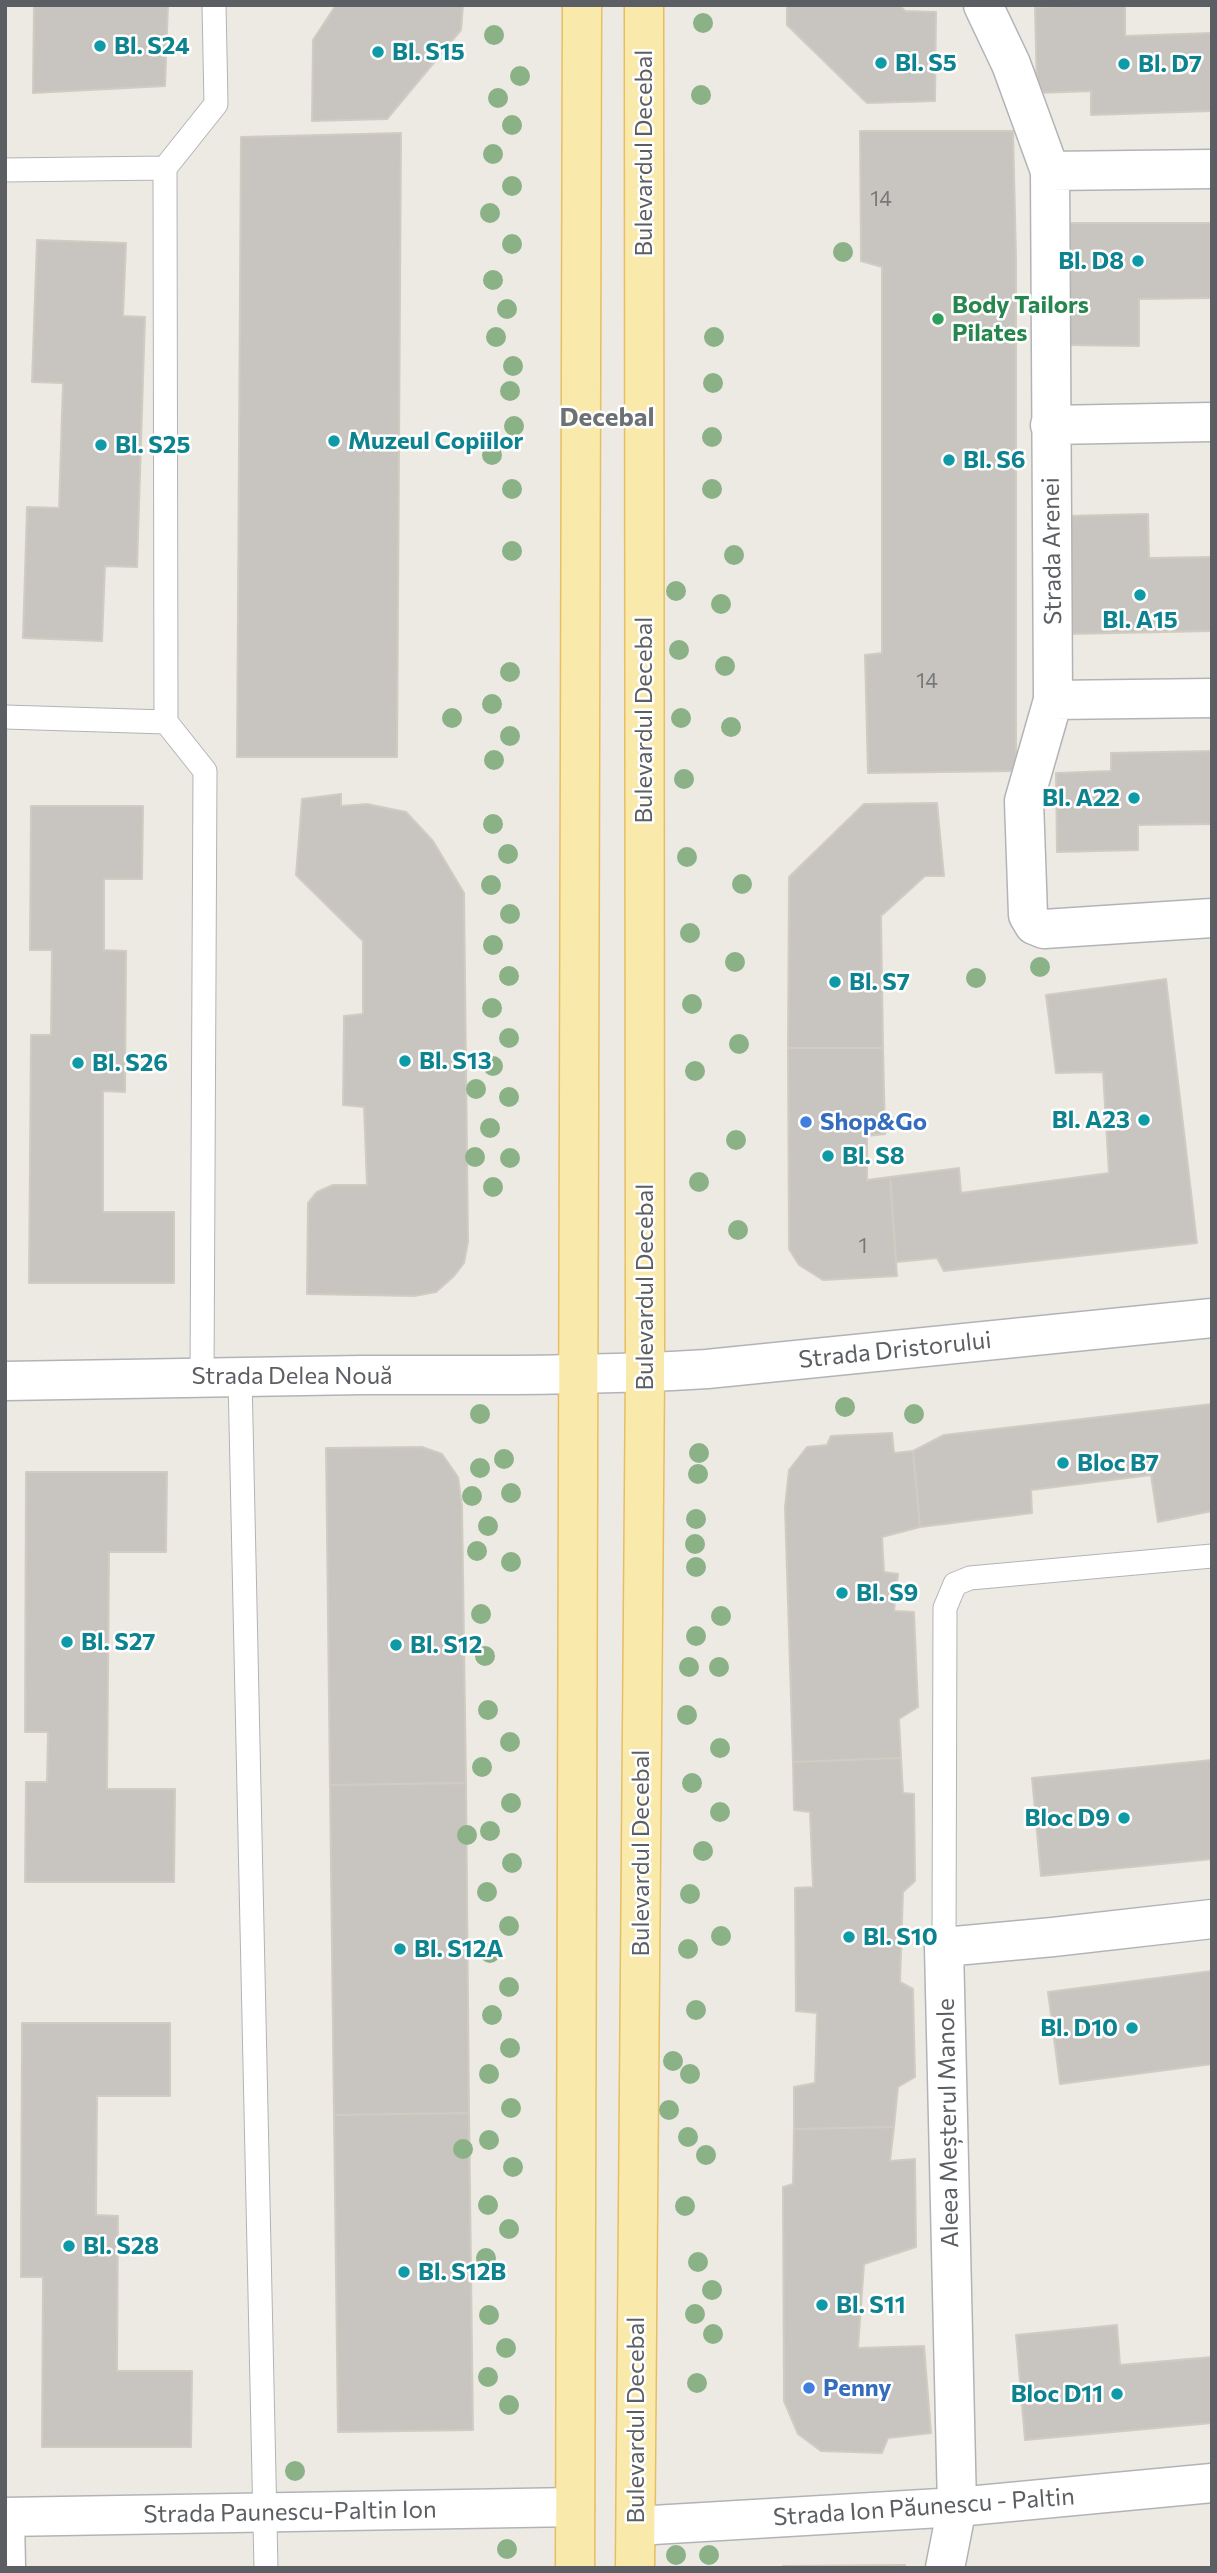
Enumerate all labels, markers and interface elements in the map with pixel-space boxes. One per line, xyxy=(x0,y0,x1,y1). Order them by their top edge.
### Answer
place label: Bl. S24 xyxy=(114,32,190,60)
marker: Bl. S24 xyxy=(92,38,108,54)
place label: Bl. S15 xyxy=(392,38,465,66)
marker: Bl. S15 xyxy=(370,44,386,60)
place label: Bl. S5 xyxy=(895,49,957,77)
street label: Bulevardul Decebal xyxy=(630,50,658,256)
place label: Bl. D7 xyxy=(1138,50,1202,78)
marker: Bl. S5 xyxy=(873,55,889,71)
marker: Bl. D7 xyxy=(1116,56,1132,72)
house number: 14 xyxy=(870,186,892,212)
place label: Bl. D8 xyxy=(1058,247,1124,275)
marker: Bl. D8 xyxy=(1130,253,1146,269)
place label: Body Tailors Pilates xyxy=(952,291,1089,347)
marker: Body Tailors Pilates xyxy=(930,311,946,327)
district label: Decebal xyxy=(559,401,655,433)
place label: Muzeul Copiilor xyxy=(348,427,524,455)
place label: Bl. S25 xyxy=(115,431,190,459)
marker: Muzeul Copiilor xyxy=(326,433,342,449)
marker: Bl. S25 xyxy=(93,437,109,453)
place label: Bl. S6 xyxy=(963,446,1026,474)
marker: Bl. S6 xyxy=(941,452,957,468)
street label: Strada Arenei xyxy=(1036,477,1068,625)
marker: Bl. A15 xyxy=(1132,587,1148,603)
place label: Bl. A15 xyxy=(1102,606,1178,634)
street label: Bulevardul Decebal xyxy=(630,617,658,823)
house number: 14 xyxy=(916,668,938,694)
place label: Bl. A22 xyxy=(1042,784,1120,812)
marker: Bl. A22 xyxy=(1126,790,1142,806)
place label: Bl. S7 xyxy=(849,968,910,996)
marker: Bl. S7 xyxy=(827,974,843,990)
place label: Bl. S13 xyxy=(419,1047,492,1075)
place label: Bl. S26 xyxy=(92,1049,168,1077)
marker: Bl. S13 xyxy=(397,1053,413,1069)
marker: Bl. S26 xyxy=(70,1055,86,1071)
place label: Bl. A23 xyxy=(1052,1106,1130,1134)
place label: Shop&Go xyxy=(820,1108,927,1136)
marker: Bl. A23 xyxy=(1136,1112,1152,1128)
marker: Shop&Go xyxy=(798,1114,814,1130)
place label: Bl. S8 xyxy=(842,1142,905,1170)
marker: Bl. S8 xyxy=(820,1148,836,1164)
street label: Bulevardul Decebal xyxy=(631,1184,659,1390)
house number: 1 xyxy=(859,1233,867,1259)
street label: Strada Dristorului xyxy=(797,1326,993,1374)
street label: Strada Delea Nouă xyxy=(191,1362,393,1390)
place label: Bloc B7 xyxy=(1077,1449,1159,1477)
marker: Bloc B7 xyxy=(1055,1455,1071,1471)
place label: Bl. S9 xyxy=(856,1579,918,1607)
marker: Bl. S9 xyxy=(834,1585,850,1601)
place label: Bl. S27 xyxy=(81,1628,155,1656)
place label: Bl. S12 xyxy=(410,1631,482,1659)
marker: Bl. S27 xyxy=(59,1634,75,1650)
marker: Bl. S12 xyxy=(388,1637,404,1653)
street label: Bulevardul Decebal xyxy=(627,1750,655,1956)
place label: Bloc D9 xyxy=(1025,1804,1110,1832)
marker: Bloc D9 xyxy=(1116,1810,1132,1826)
place label: Bl. S10 xyxy=(863,1923,938,1951)
marker: Bl. S10 xyxy=(841,1929,857,1945)
place label: Bl. S12A xyxy=(414,1935,504,1963)
marker: Bl. S12A xyxy=(392,1941,408,1957)
street label: Aleea Meșterul Manole xyxy=(931,1998,965,2248)
place label: Bl. D10 xyxy=(1040,2014,1118,2042)
marker: Bl. D10 xyxy=(1124,2020,1140,2036)
place label: Bl. S28 xyxy=(83,2232,159,2260)
marker: Bl. S28 xyxy=(61,2238,77,2254)
place label: Bl. S12B xyxy=(418,2258,506,2286)
marker: Bl. S12B xyxy=(396,2264,412,2280)
place label: Bl. S11 xyxy=(836,2291,905,2319)
marker: Bl. S11 xyxy=(814,2297,830,2313)
street label: Bulevardul Decebal xyxy=(622,2317,650,2523)
place label: Penny xyxy=(823,2374,892,2402)
marker: Penny xyxy=(801,2380,817,2396)
place label: Bloc D11 xyxy=(1011,2380,1103,2408)
marker: Bloc D11 xyxy=(1109,2386,1125,2402)
street label: Strada Ion Păunescu - Paltin xyxy=(772,2482,1076,2532)
street label: Strada Paunescu-Paltin Ion xyxy=(143,2495,437,2529)

